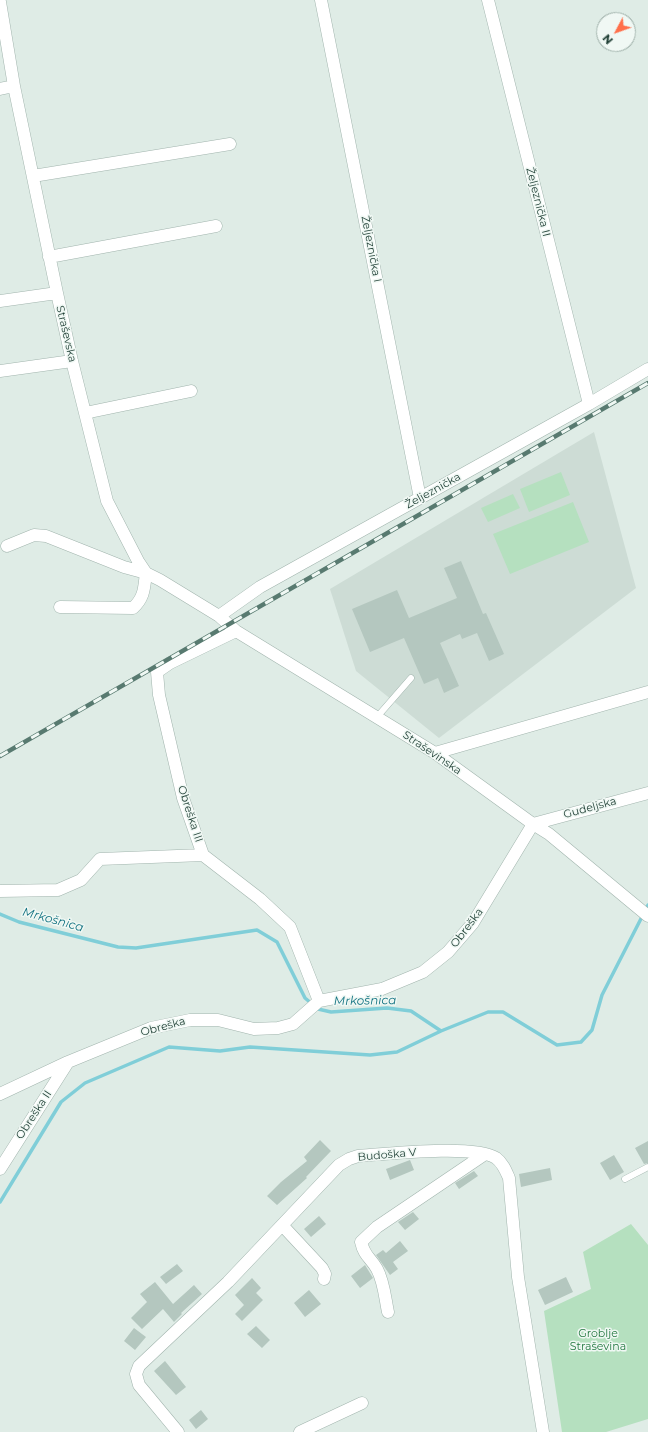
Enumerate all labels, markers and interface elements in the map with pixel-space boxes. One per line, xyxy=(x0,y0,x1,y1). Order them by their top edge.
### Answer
north arrow xyxy=(596,12,636,52)
text: N xyxy=(600,31,616,47)
street label: Željeznička II xyxy=(523,166,553,238)
street label: Željeznička I xyxy=(358,215,384,283)
street label: Straševska xyxy=(53,304,79,364)
street label: Željeznička xyxy=(403,470,463,512)
street label: Straševinska xyxy=(400,728,464,778)
street label: Obreška III xyxy=(175,784,205,844)
street label: Gudeljska xyxy=(562,795,618,821)
water label: Mrkošnica xyxy=(21,905,85,935)
street label: Obreška xyxy=(448,906,486,950)
water label: Mrkošnica xyxy=(334,993,396,1009)
street label: Obreška xyxy=(139,1015,187,1039)
street label: Obreška II xyxy=(13,1088,55,1142)
street label: Budoška V xyxy=(357,1146,417,1164)
park label: Groblje Straševina xyxy=(570,1327,626,1353)

